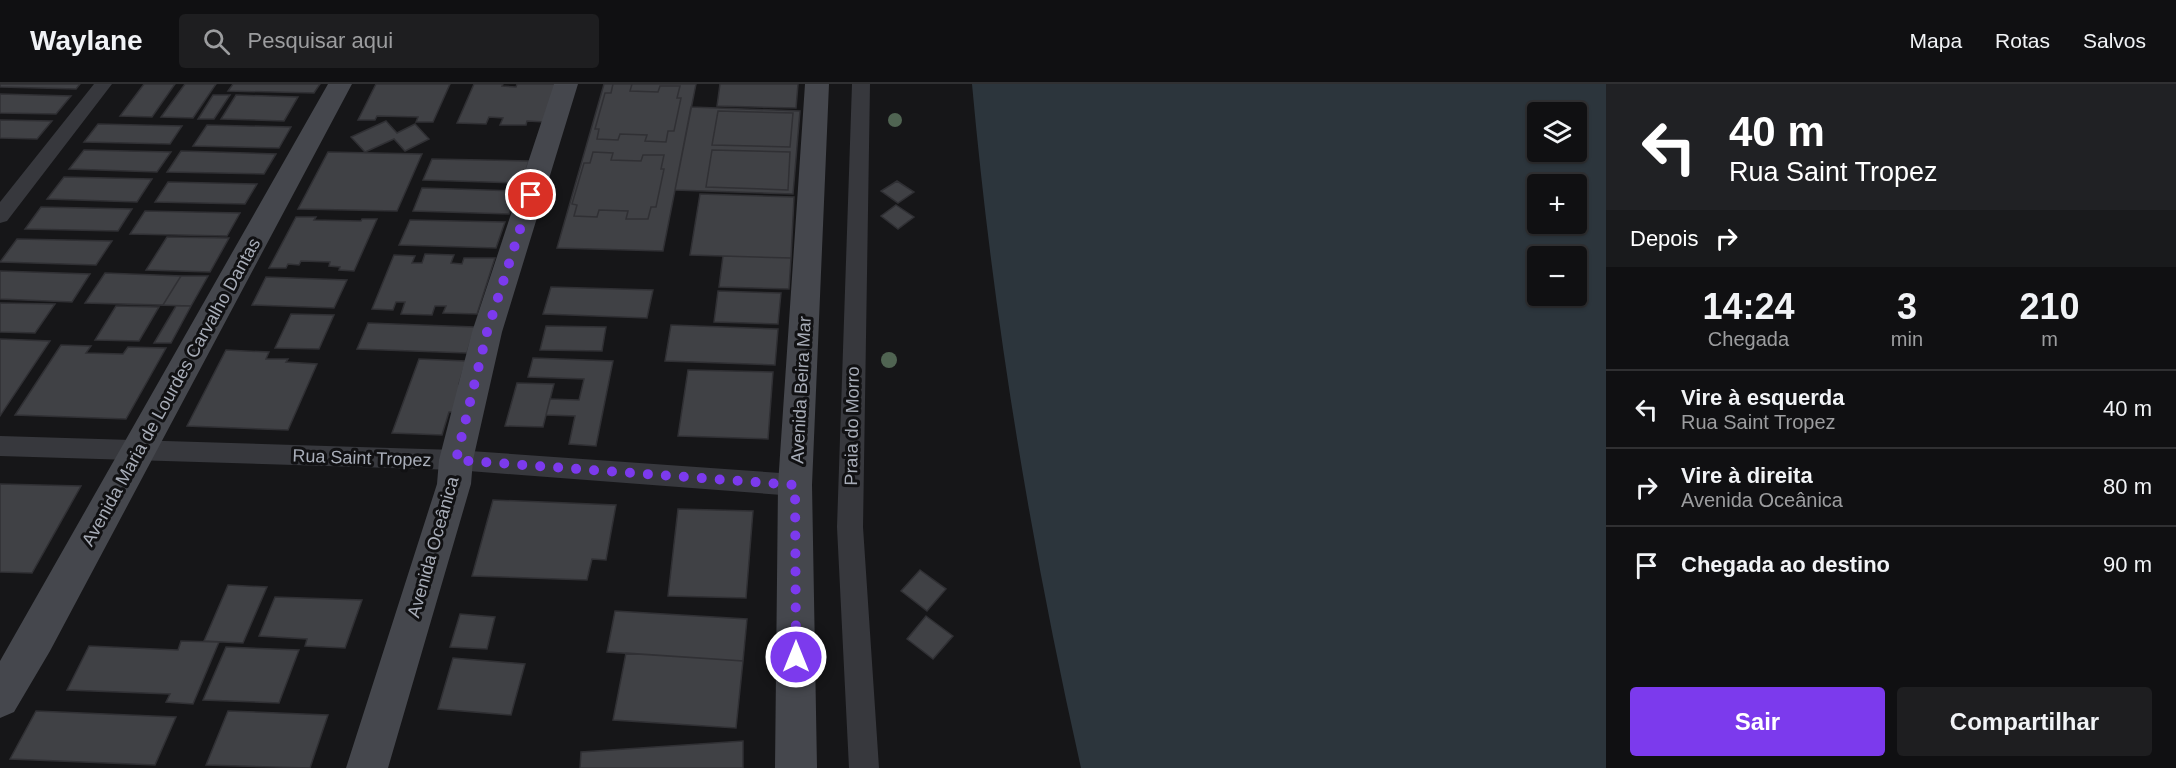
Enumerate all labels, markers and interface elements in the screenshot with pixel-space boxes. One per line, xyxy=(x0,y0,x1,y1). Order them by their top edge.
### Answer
search box xyxy=(179,14,599,68)
text: Waylane xyxy=(30,25,143,56)
icon: search xyxy=(200,25,233,58)
text: Pesquisar aqui xyxy=(248,28,393,53)
text: Mapa xyxy=(1910,29,1962,52)
text: Rotas xyxy=(1995,29,2050,52)
text: Salvos xyxy=(2083,29,2146,52)
map controls xyxy=(1527,102,1587,306)
button: layers xyxy=(1527,102,1587,162)
icon: left xyxy=(1630,108,1708,186)
text: 40 m xyxy=(1729,108,1825,155)
text: Rua Saint Tropez xyxy=(1729,157,1938,187)
pin xyxy=(505,169,556,220)
button: + xyxy=(1527,174,1587,234)
icon: arrive xyxy=(514,178,547,211)
icon: right xyxy=(1710,222,1743,255)
text: Depois xyxy=(1630,226,1698,251)
street label: Avenida Maria de Lourdes Carvalho Dantas xyxy=(78,235,264,549)
button: − xyxy=(1527,246,1587,306)
text: 14:24 xyxy=(1702,286,1794,327)
text: 3 xyxy=(1897,286,1917,327)
text: 210 xyxy=(2019,286,2080,327)
street label: Avenida Beira Mar xyxy=(787,316,815,464)
text: Chegada xyxy=(1708,328,1789,350)
text: min xyxy=(1891,328,1923,350)
text: m xyxy=(2041,328,2058,350)
street label: Praia do Morro xyxy=(841,366,863,486)
text: Vire à esquerda xyxy=(1681,385,1844,410)
icon: left xyxy=(1630,393,1663,426)
text: 40 m xyxy=(2103,396,2152,421)
text: Rua Saint Tropez xyxy=(1681,411,1836,433)
street label: Rua Saint Tropez xyxy=(292,446,432,470)
text: Vire à direita xyxy=(1681,463,1813,488)
icon: right xyxy=(1630,471,1663,504)
street label: Avenida Oceânica xyxy=(403,473,463,620)
text: 80 m xyxy=(2103,474,2152,499)
text: Avenida Oceânica xyxy=(1681,489,1843,511)
icon: arrive xyxy=(1630,549,1663,582)
text: Chegada ao destino xyxy=(1681,552,1890,577)
text: 90 m xyxy=(2103,552,2152,577)
position arrow xyxy=(764,625,828,689)
button: Sair xyxy=(1630,687,1885,756)
button: Compartilhar xyxy=(1897,687,2152,756)

